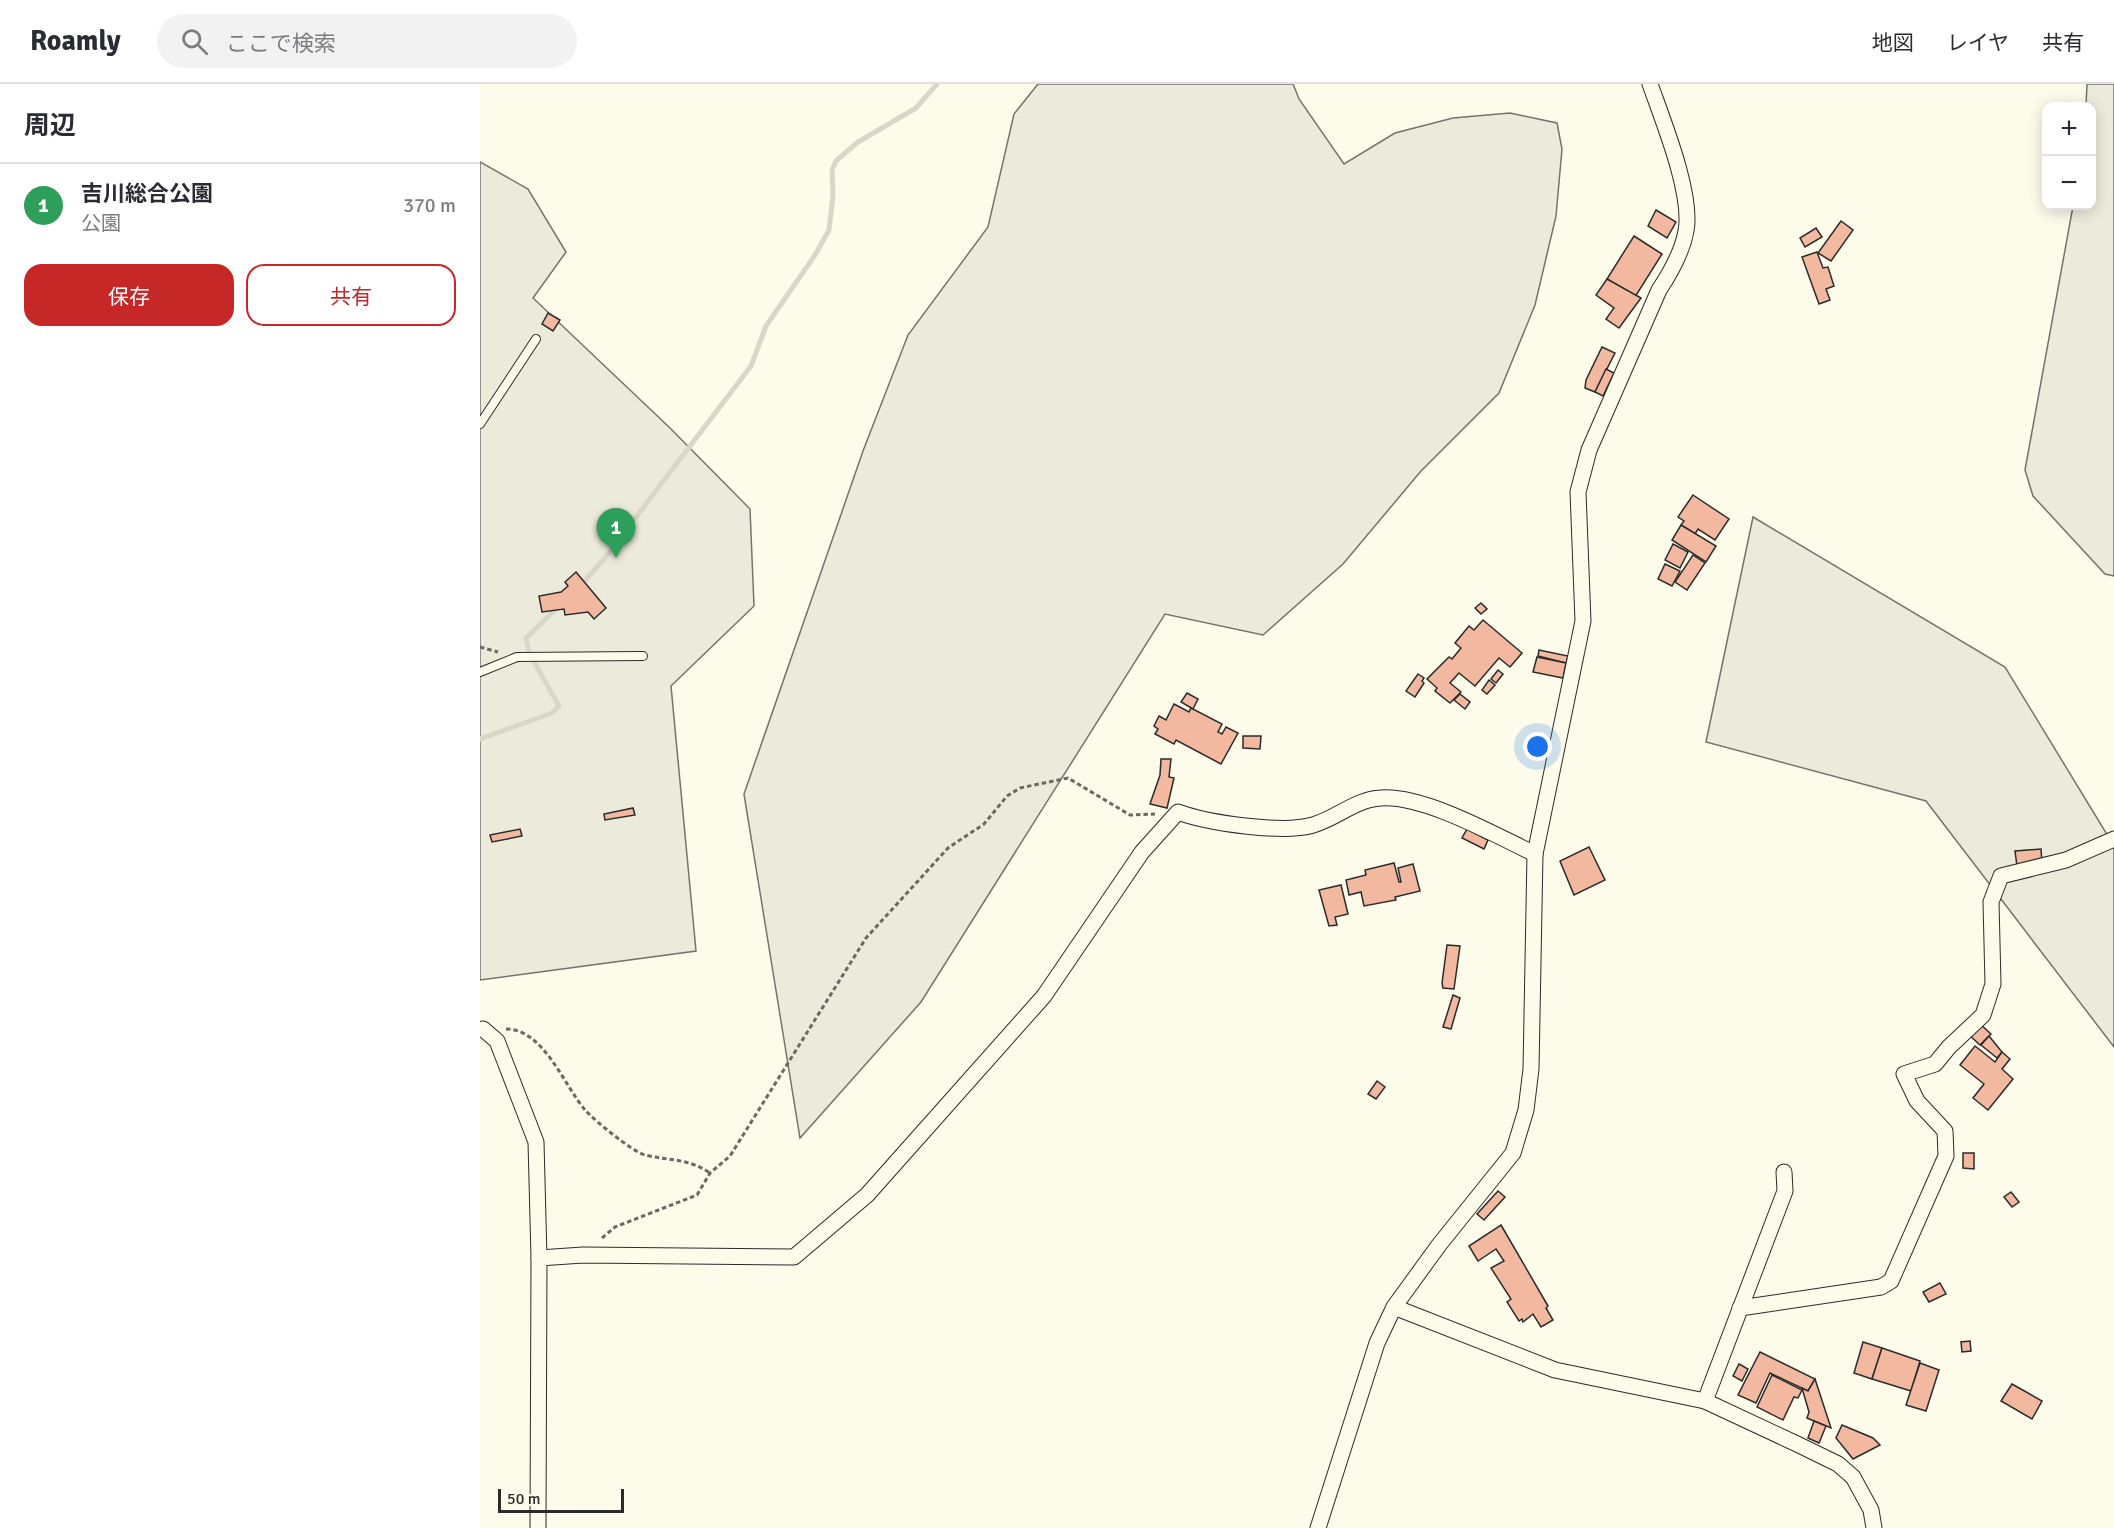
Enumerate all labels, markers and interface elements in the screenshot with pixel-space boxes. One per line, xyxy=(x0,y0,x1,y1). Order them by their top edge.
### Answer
search box xyxy=(157,14,577,68)
text: Roamly xyxy=(30,24,121,58)
icon: search xyxy=(178,25,211,58)
text: ここで検索 xyxy=(226,30,336,57)
text: 地図 xyxy=(1872,30,1914,56)
text: レイヤ xyxy=(1947,30,2009,56)
text: 共有 xyxy=(2042,30,2084,56)
map controls xyxy=(2042,102,2096,210)
button: + xyxy=(2042,102,2096,156)
text: 周辺 xyxy=(24,110,76,142)
button: − xyxy=(2042,156,2096,210)
text: 吉川総合公園 xyxy=(81,180,213,207)
text: 1 xyxy=(38,193,49,218)
text: 370 m xyxy=(403,193,456,218)
text: 公園 xyxy=(81,211,121,236)
button: 保存 xyxy=(24,264,234,326)
button: 共有 xyxy=(246,264,456,326)
pin: 1 xyxy=(596,508,636,558)
your location xyxy=(1523,732,1552,761)
scale bar xyxy=(498,1486,624,1514)
text: 50 m xyxy=(507,1489,541,1509)

